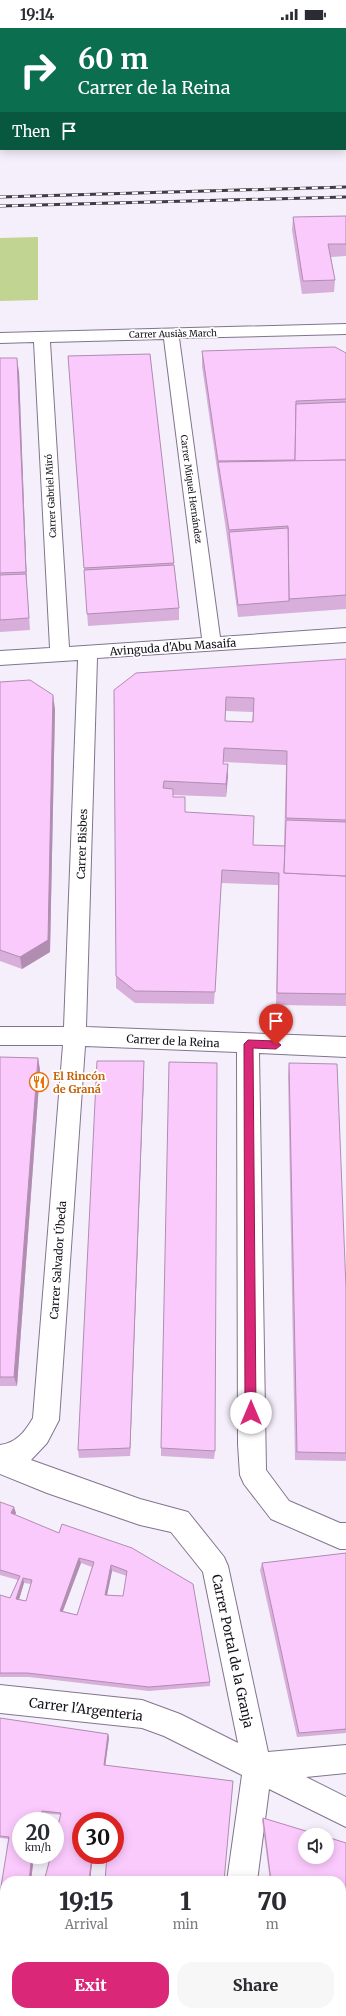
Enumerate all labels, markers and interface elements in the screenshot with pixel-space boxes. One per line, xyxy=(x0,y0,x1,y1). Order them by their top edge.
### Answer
text: 19:14 xyxy=(20,5,54,24)
text: 60 m xyxy=(78,41,148,77)
icon: right xyxy=(12,44,64,96)
text: Carrer de la Reina xyxy=(78,76,230,99)
icon: arrive xyxy=(58,120,80,142)
text: Then xyxy=(12,122,50,141)
street label: Carrer Ausiàs March xyxy=(129,327,217,340)
street label: Carrer Miquel Hernández xyxy=(178,434,205,544)
street label: Carrer Gabriel Miró xyxy=(43,454,58,538)
street label: Avinguda d'Abu Masaifa xyxy=(108,636,237,658)
street label: Carrer Bisbes xyxy=(74,809,90,879)
pin xyxy=(259,1004,293,1045)
icon: arrive xyxy=(265,1010,287,1032)
street label: Carrer de la Reina xyxy=(126,1032,220,1050)
place label: El Rincón de Graná xyxy=(53,1069,106,1096)
restaurant icon: El Rincón de Graná xyxy=(28,1071,50,1093)
street label: Carrer Salvador Úbeda xyxy=(47,1200,69,1320)
position arrow xyxy=(230,1392,272,1434)
street label: Carrer Portal de la Granja xyxy=(208,1573,257,1729)
street label: Carrer l'Argenteria xyxy=(28,1694,144,1725)
speed limit sign: 30 xyxy=(72,1812,124,1864)
text: 20 xyxy=(26,1820,50,1845)
map controls xyxy=(298,1828,334,1864)
button: sound xyxy=(298,1828,334,1864)
text: km/h xyxy=(25,1841,51,1854)
text: 19:15 xyxy=(59,1886,114,1917)
text: 1 xyxy=(180,1886,191,1917)
text: 70 xyxy=(257,1886,287,1917)
text: Arrival xyxy=(65,1916,108,1933)
text: min xyxy=(173,1916,198,1933)
text: m xyxy=(266,1916,279,1933)
button: Exit xyxy=(12,1962,169,2008)
button: Share xyxy=(177,1962,334,2008)

